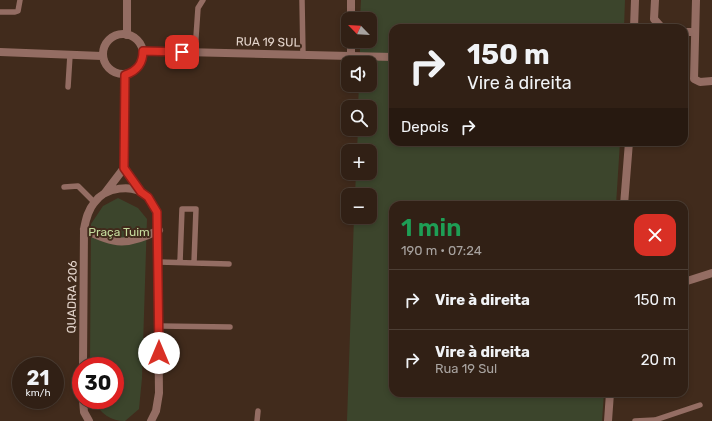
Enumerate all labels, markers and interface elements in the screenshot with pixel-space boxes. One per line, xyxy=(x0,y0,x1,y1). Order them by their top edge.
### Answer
north arrow xyxy=(341,12,377,48)
map controls xyxy=(341,12,377,224)
street label: RUA 19 SUL xyxy=(236,34,301,50)
pin xyxy=(165,35,199,69)
text: 150 m xyxy=(467,38,550,71)
icon: right xyxy=(401,40,453,92)
icon: arrive xyxy=(171,41,193,63)
button: sound xyxy=(341,56,377,92)
text: Vire à direita xyxy=(467,72,572,94)
button: search xyxy=(341,100,377,136)
icon: right xyxy=(457,116,479,138)
text: Depois xyxy=(401,118,449,136)
button: + xyxy=(341,144,377,180)
button: − xyxy=(341,188,377,224)
text: 1 min xyxy=(401,214,461,242)
button: close xyxy=(634,214,676,256)
park label: Praça Tuim xyxy=(88,225,150,239)
text: 190 m · 07:24 xyxy=(401,243,482,258)
street label: QUADRA 206 xyxy=(64,260,80,334)
icon: right xyxy=(401,289,423,311)
text: Vire à direita xyxy=(435,291,530,309)
text: 150 m xyxy=(634,291,676,309)
position arrow xyxy=(138,332,180,374)
text: Vire à direita xyxy=(435,343,530,361)
icon: right xyxy=(401,349,423,371)
text: 20 m xyxy=(641,351,676,369)
speed limit sign: 30 xyxy=(72,357,124,409)
text: Rua 19 Sul xyxy=(435,361,497,376)
text: 21 xyxy=(27,366,49,390)
text: km/h xyxy=(26,387,50,399)

